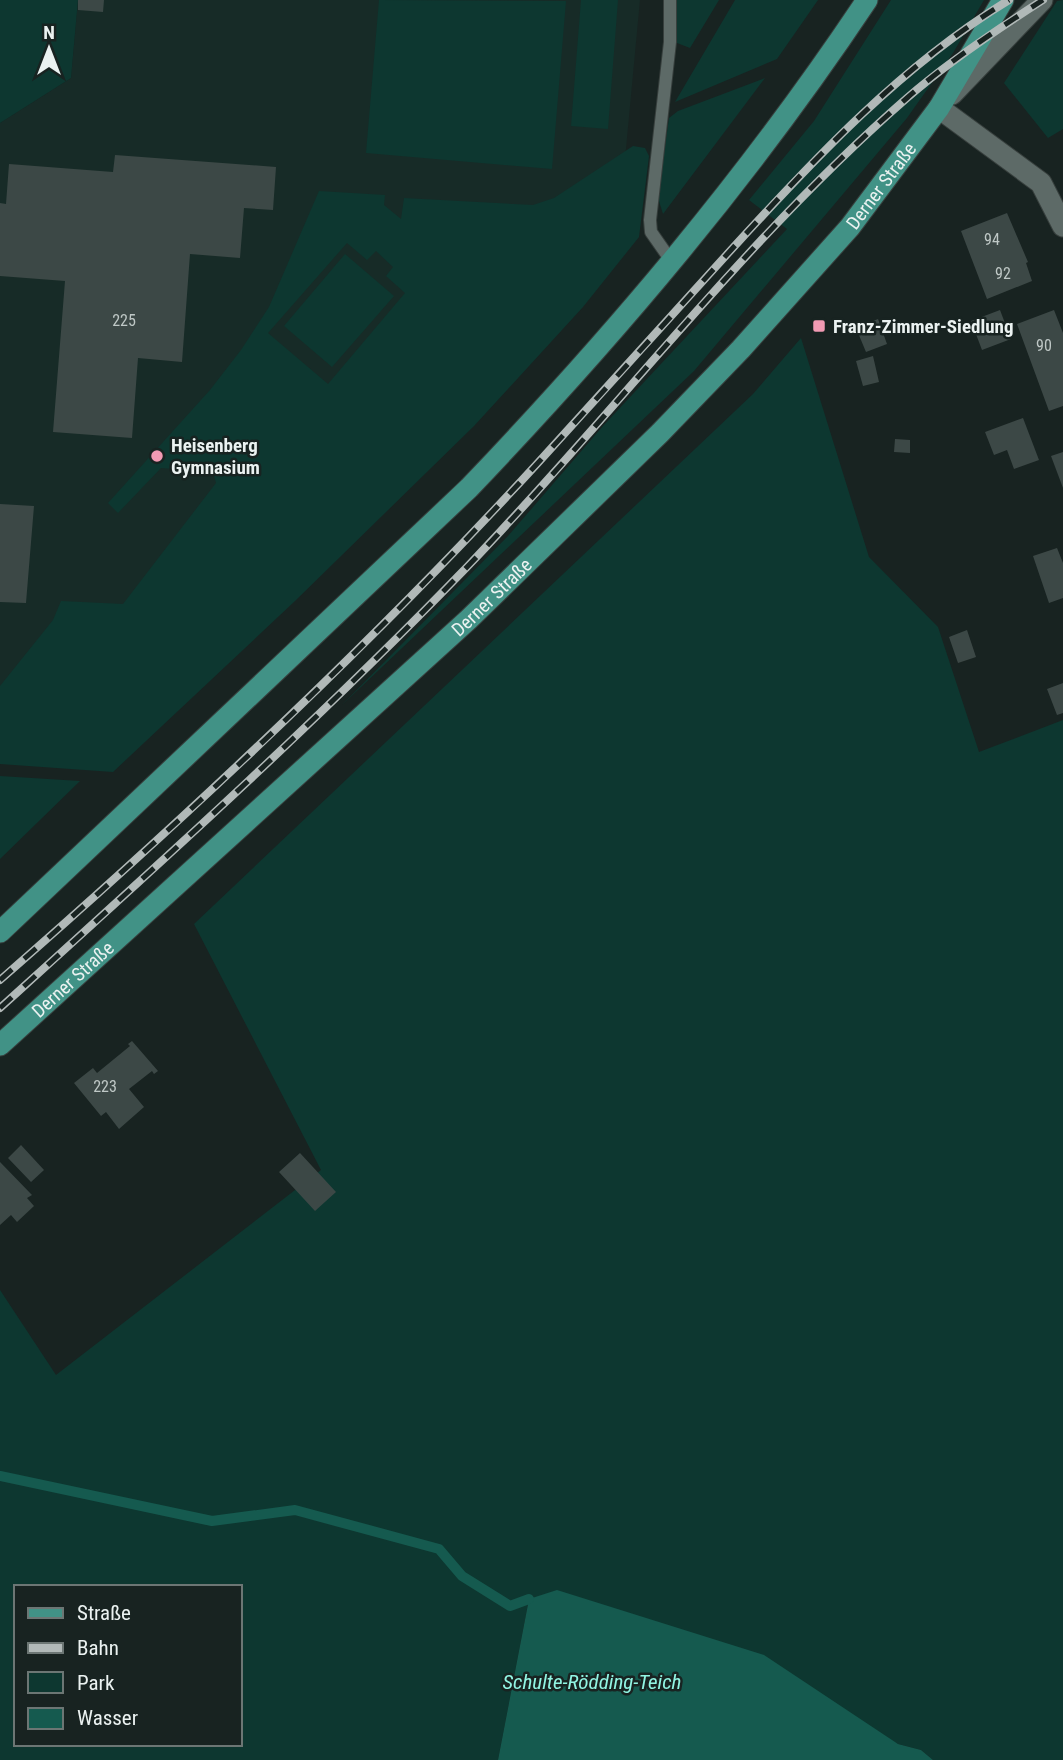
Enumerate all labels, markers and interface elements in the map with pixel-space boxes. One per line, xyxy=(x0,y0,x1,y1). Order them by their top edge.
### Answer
north arrow xyxy=(14,14,84,84)
text: N xyxy=(43,21,55,44)
street label: Derner Straße xyxy=(841,138,921,234)
house number: 94 xyxy=(984,230,1000,249)
house number: 92 xyxy=(995,264,1011,283)
house number: 225 xyxy=(112,311,136,330)
place label: Franz-Zimmer-Siedlung xyxy=(833,315,1013,338)
marker: Franz-Zimmer-Siedlung xyxy=(811,318,827,334)
house number: 90 xyxy=(1036,336,1052,355)
place label: Heisenberg Gymnasium xyxy=(171,434,260,479)
marker: Heisenberg Gymnasium xyxy=(149,448,165,464)
street label: Derner Straße xyxy=(447,553,536,641)
street label: Derner Straße xyxy=(27,936,118,1022)
house number: 223 xyxy=(93,1077,117,1096)
legend xyxy=(14,1585,242,1746)
text: Straße xyxy=(77,1601,131,1625)
text: Bahn xyxy=(77,1636,119,1660)
water label: Schulte-Rödding-Teich xyxy=(503,1670,681,1694)
text: Park xyxy=(77,1671,115,1695)
text: Wasser xyxy=(77,1706,138,1730)

